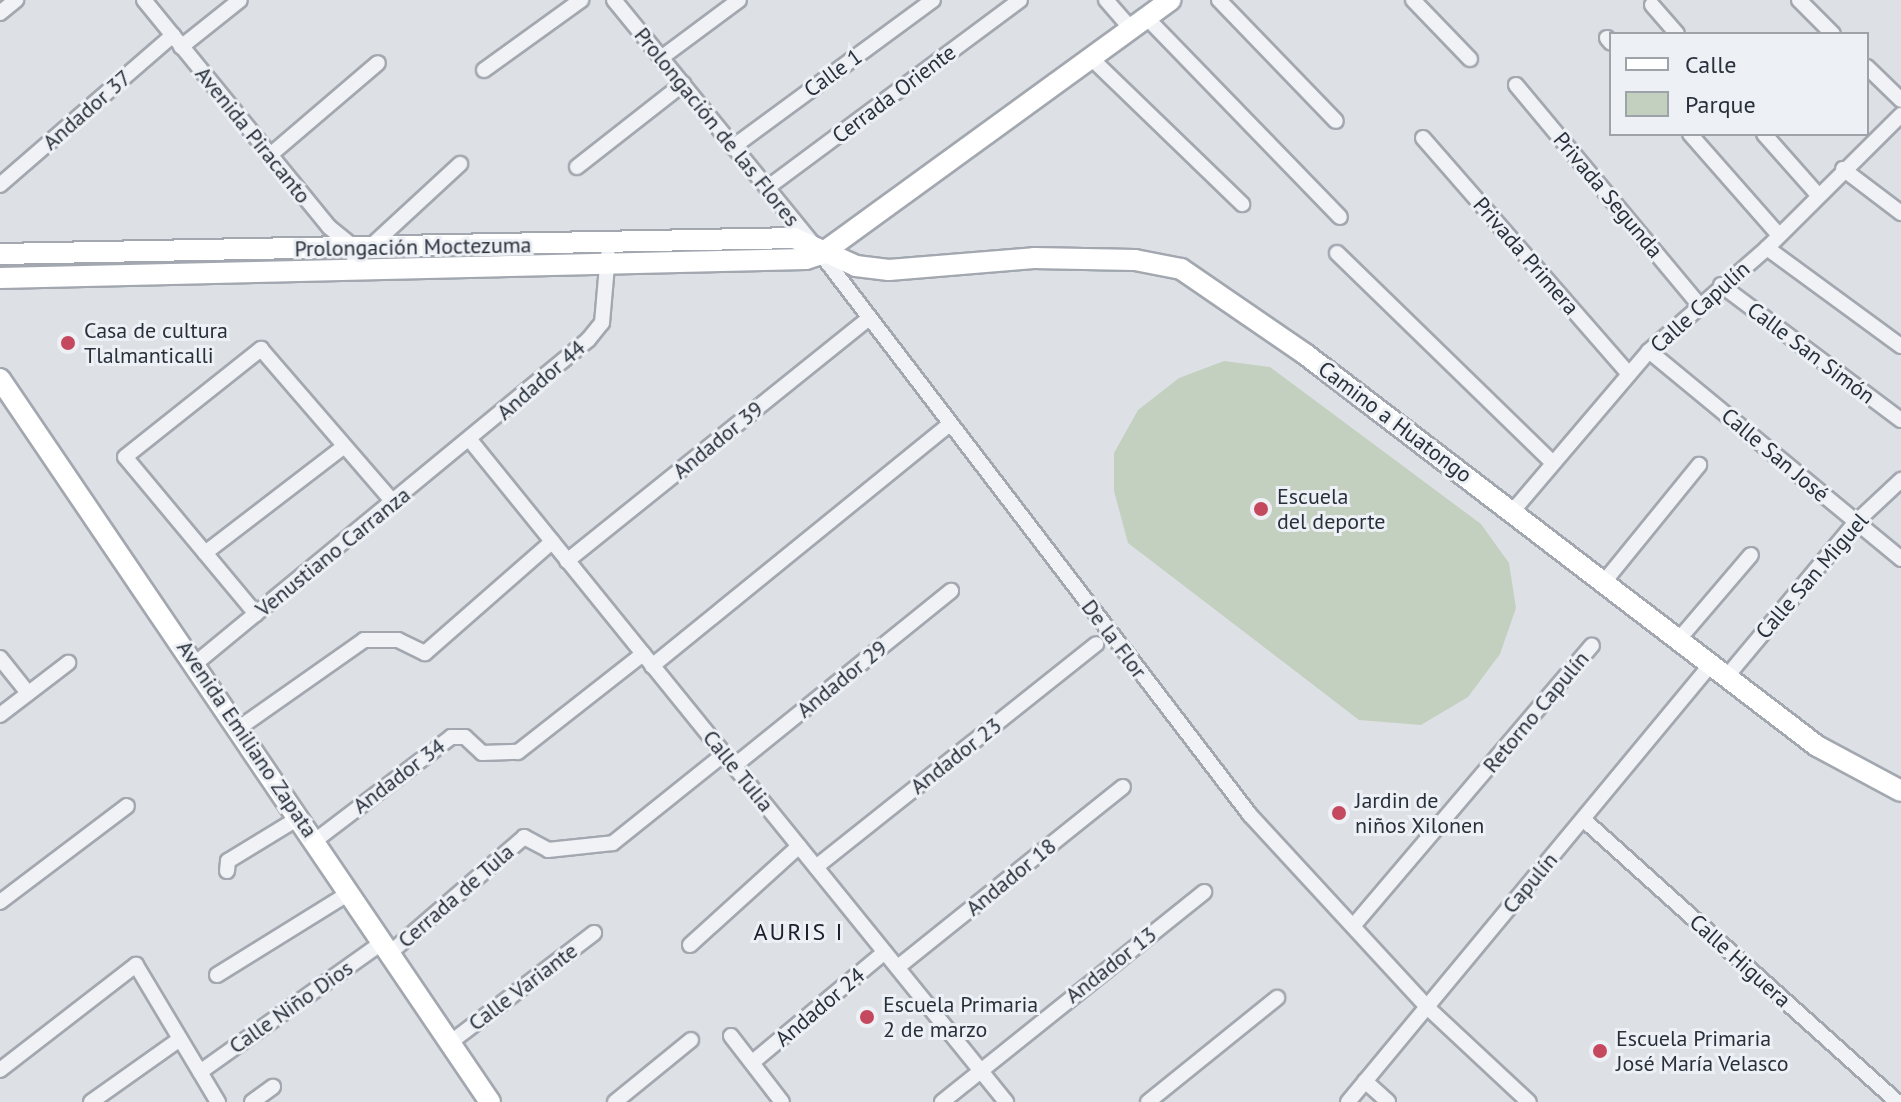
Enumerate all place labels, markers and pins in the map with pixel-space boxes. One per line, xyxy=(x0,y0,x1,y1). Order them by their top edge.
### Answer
place label: Casa de cultura Tlalmanticalli xyxy=(84,317,228,368)
marker: Casa de cultura Tlalmanticalli xyxy=(59,334,77,352)
place label: Escuela del deporte xyxy=(1277,483,1386,534)
marker: Escuela del deporte xyxy=(1252,500,1270,518)
place label: Jardin de niños Xilonen xyxy=(1355,787,1485,838)
marker: Jardin de niños Xilonen xyxy=(1330,804,1348,822)
place label: Escuela Primaria 2 de marzo xyxy=(883,991,1038,1042)
marker: Escuela Primaria 2 de marzo xyxy=(858,1008,876,1026)
place label: Escuela Primaria José María Velasco xyxy=(1616,1025,1789,1076)
marker: Escuela Primaria José María Velasco xyxy=(1591,1042,1609,1060)

